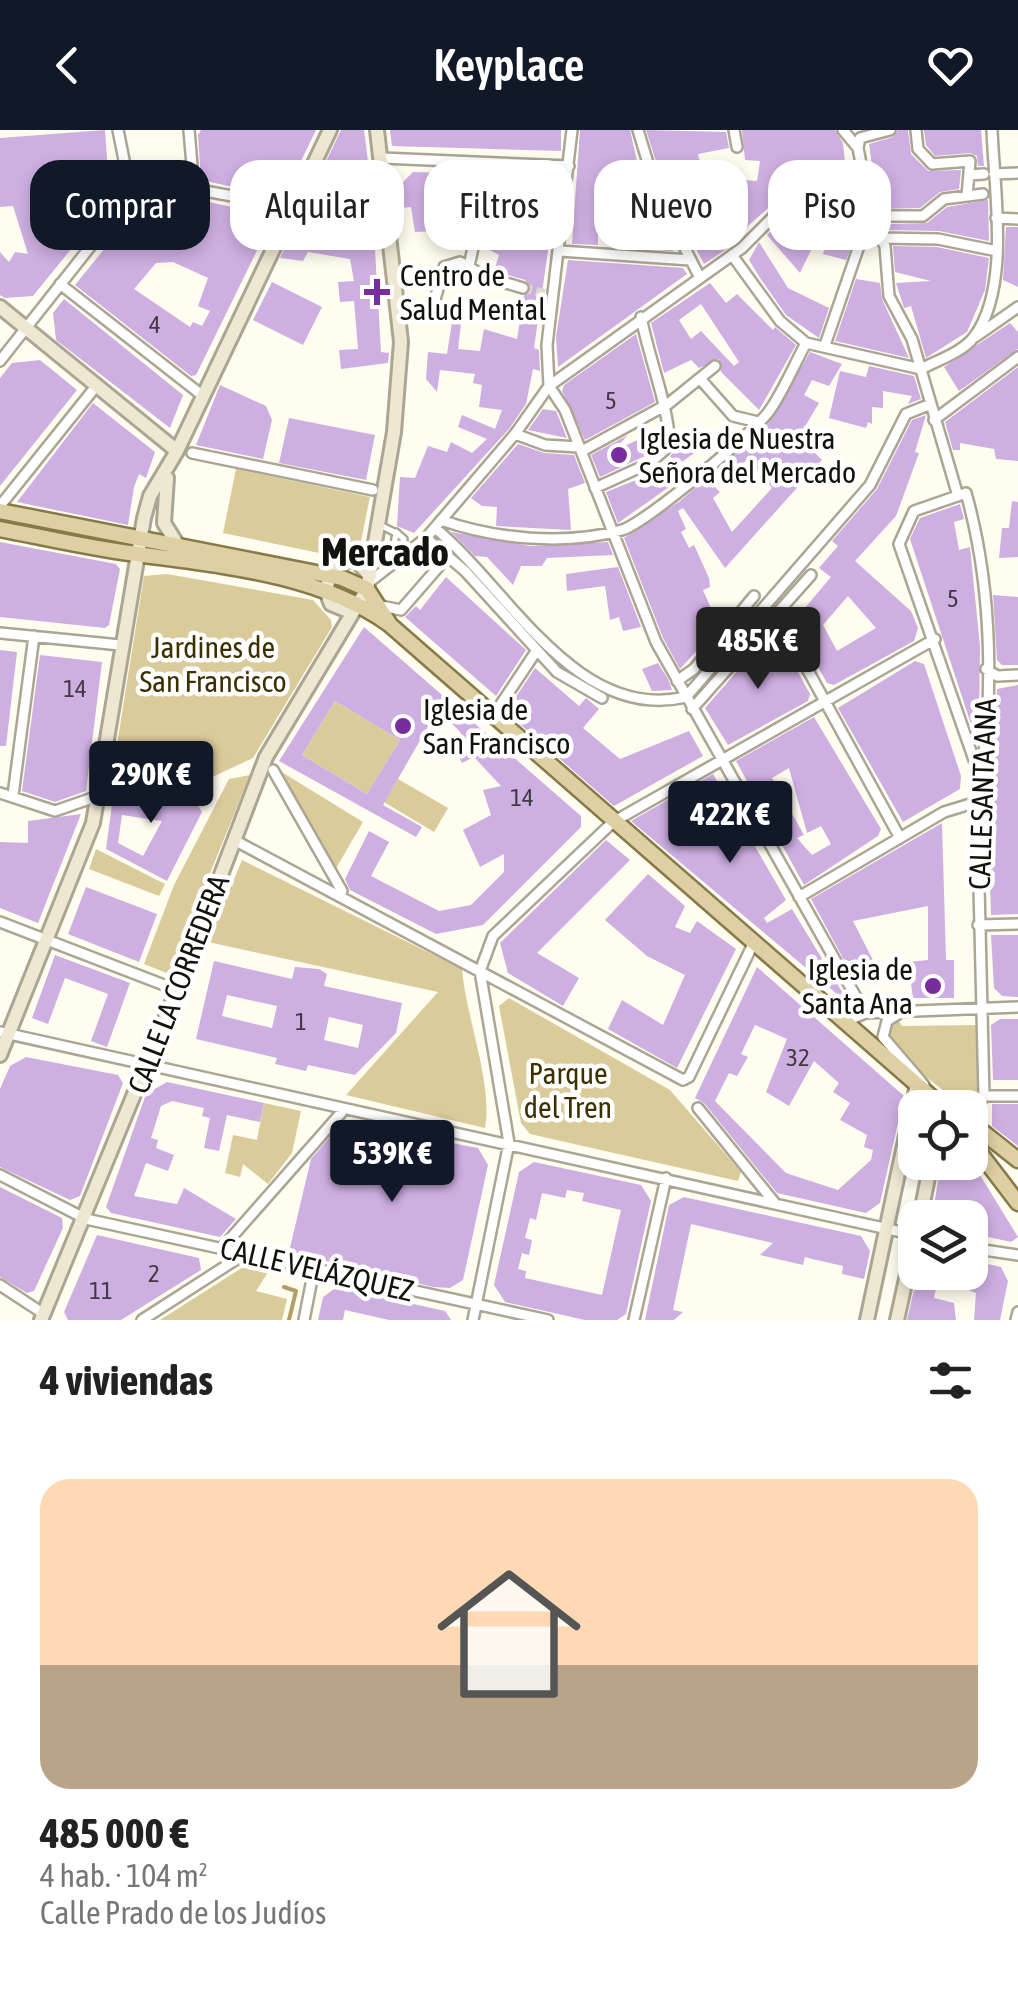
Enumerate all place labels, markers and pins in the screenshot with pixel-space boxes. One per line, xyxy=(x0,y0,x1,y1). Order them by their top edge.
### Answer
place label: Centro de Salud Mental xyxy=(400,258,546,326)
marker: Centro de Salud Mental xyxy=(364,279,390,305)
place label: Iglesia de Nuestra Señora del Mercado xyxy=(639,421,856,489)
marker: Iglesia de Nuestra Señora del Mercado xyxy=(608,444,630,466)
pin: 485K € xyxy=(677,607,839,692)
place label: Iglesia de San Francisco xyxy=(423,692,570,760)
marker: Iglesia de San Francisco xyxy=(392,715,414,737)
pin: 290K € xyxy=(70,741,232,826)
pin: 422K € xyxy=(649,781,811,866)
place label: Iglesia de Santa Ana xyxy=(802,952,913,1020)
marker: Iglesia de Santa Ana xyxy=(922,975,944,997)
pin: 539K € xyxy=(311,1120,473,1205)

